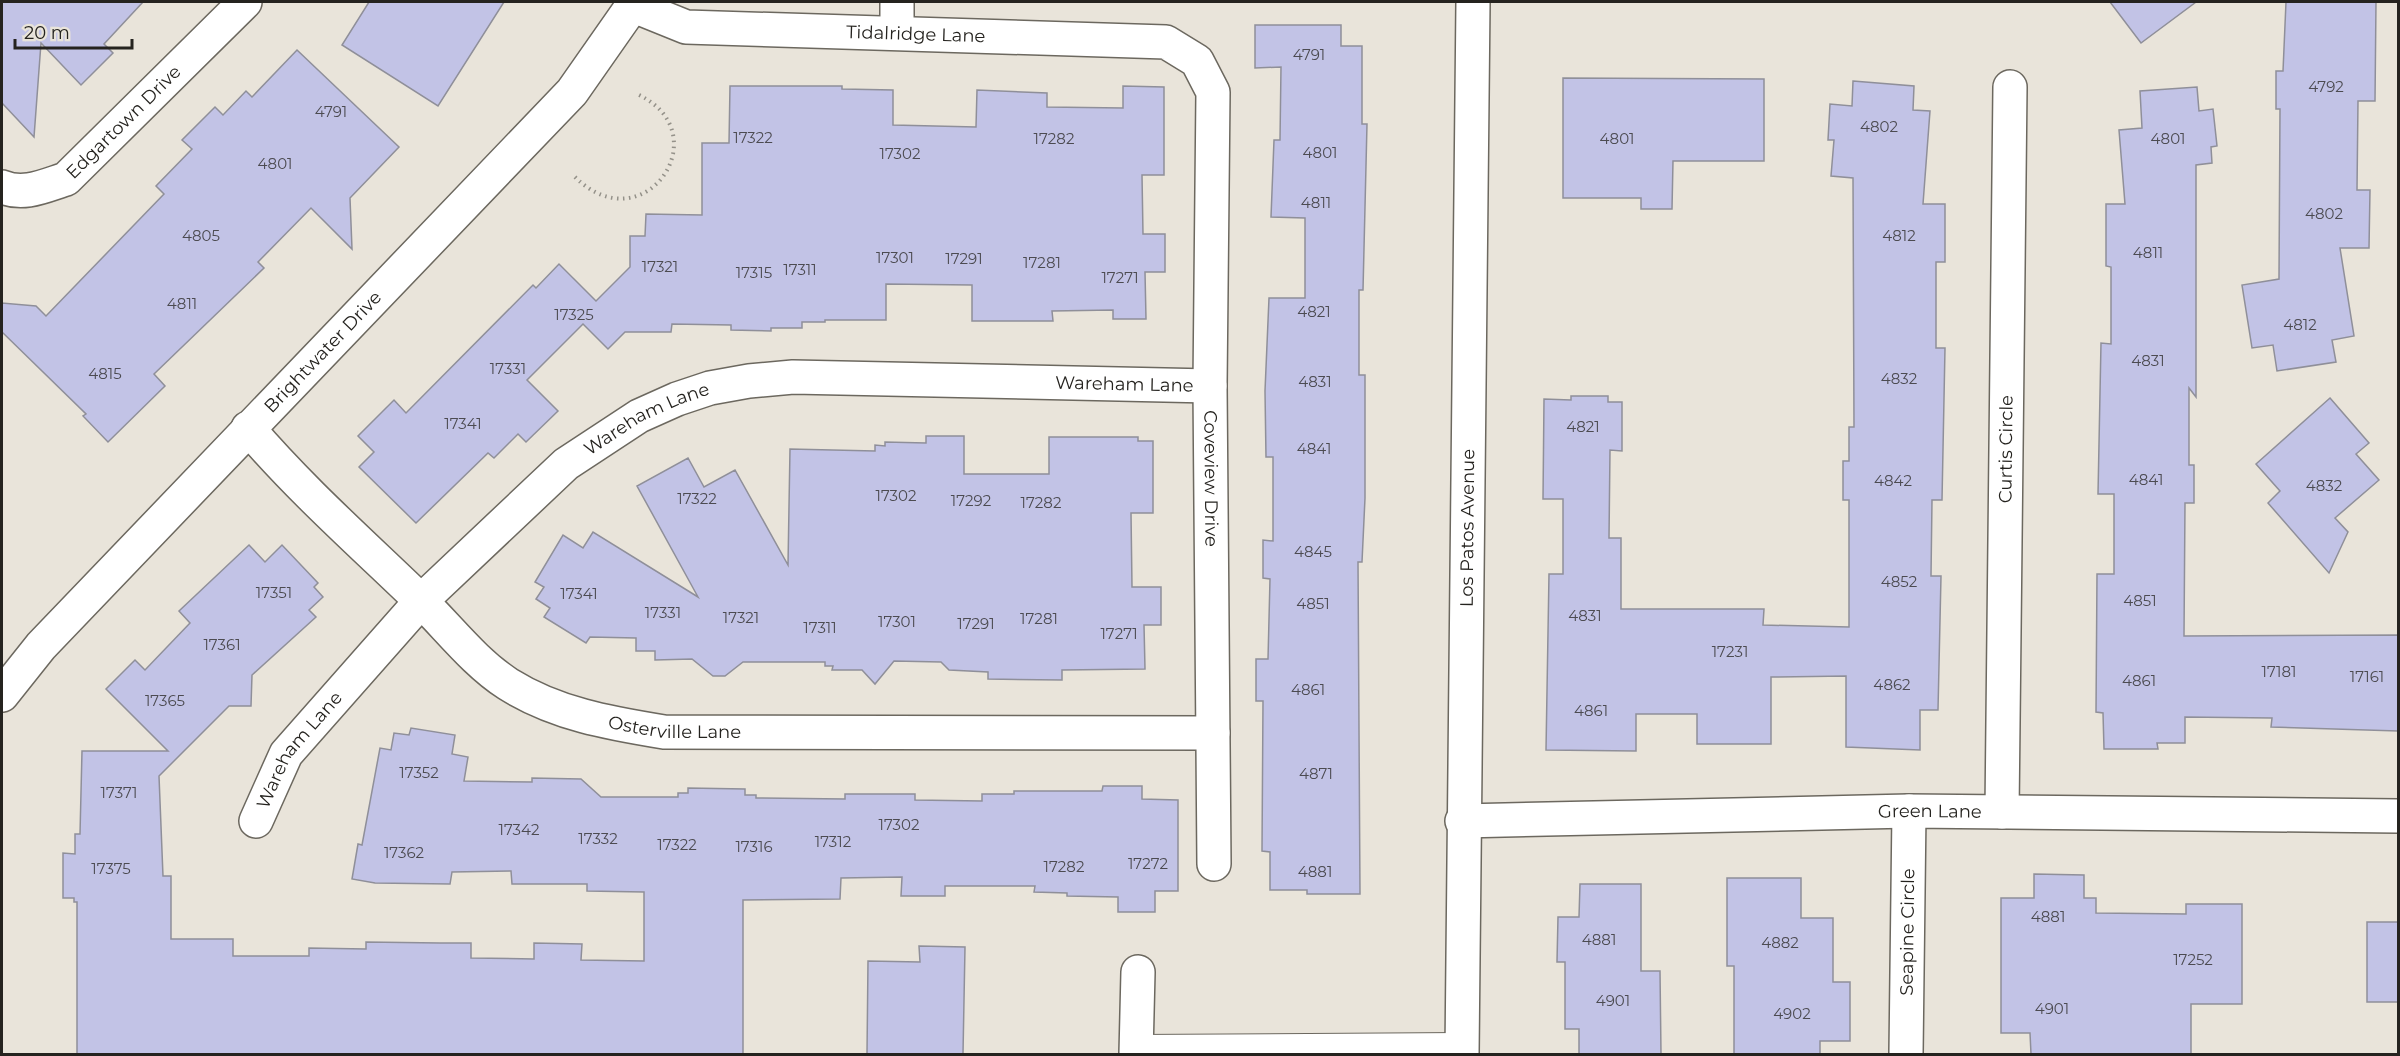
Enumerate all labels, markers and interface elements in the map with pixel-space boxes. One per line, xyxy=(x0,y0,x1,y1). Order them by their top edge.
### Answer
scale bar xyxy=(15,12,132,50)
street label: Tidalridge Lane xyxy=(846,21,986,47)
text: 20 m xyxy=(24,22,70,44)
house number: 4791 xyxy=(1293,45,1325,64)
street label: Edgartown Drive xyxy=(62,61,186,184)
house number: 4792 xyxy=(2308,77,2344,96)
house number: 4791 xyxy=(315,102,347,121)
house number: 4802 xyxy=(1860,117,1898,136)
house number: 17322 xyxy=(733,128,773,147)
house number: 17282 xyxy=(1034,129,1074,148)
house number: 4801 xyxy=(1600,129,1634,148)
house number: 4801 xyxy=(2151,129,2185,148)
house number: 4801 xyxy=(1303,143,1337,162)
house number: 17302 xyxy=(879,144,921,163)
house number: 4801 xyxy=(258,154,292,173)
house number: 4811 xyxy=(1301,193,1331,212)
house number: 4802 xyxy=(2305,204,2343,223)
house number: 4805 xyxy=(182,226,220,245)
house number: 4812 xyxy=(1882,226,1916,245)
house number: 4811 xyxy=(2133,243,2163,262)
house number: 17301 xyxy=(876,248,914,267)
house number: 17291 xyxy=(945,249,983,268)
house number: 17281 xyxy=(1023,253,1061,272)
house number: 17321 xyxy=(642,257,678,276)
house number: 17311 xyxy=(783,260,817,279)
house number: 17315 xyxy=(736,263,772,282)
house number: 17271 xyxy=(1101,268,1139,287)
street label: Brightwater Drive xyxy=(260,286,386,417)
house number: 4811 xyxy=(167,294,197,313)
house number: 4821 xyxy=(1297,302,1331,321)
house number: 17325 xyxy=(554,305,594,324)
house number: 4812 xyxy=(2283,315,2317,334)
house number: 4831 xyxy=(2131,351,2165,370)
house number: 17331 xyxy=(490,359,526,378)
house number: 4815 xyxy=(88,364,122,383)
house number: 4832 xyxy=(1881,369,1917,388)
street label: Wareham Lane xyxy=(1055,372,1194,397)
house number: 4831 xyxy=(1298,372,1332,391)
street label: Wareham Lane xyxy=(580,378,712,460)
street label: Curtis Circle xyxy=(1994,395,2018,503)
street label: Coveview Drive xyxy=(1199,410,1222,547)
house number: 17341 xyxy=(444,414,482,433)
house number: 4821 xyxy=(1566,417,1600,436)
house number: 4841 xyxy=(1297,439,1331,458)
street label: Los Patos Avenue xyxy=(1456,449,1479,607)
house number: 4841 xyxy=(2129,470,2163,489)
house number: 4842 xyxy=(1874,471,1912,490)
house number: 4832 xyxy=(2306,476,2342,495)
house number: 17302 xyxy=(875,486,917,505)
house number: 17322 xyxy=(677,489,717,508)
house number: 17292 xyxy=(951,491,991,510)
house number: 17282 xyxy=(1021,493,1061,512)
house number: 4845 xyxy=(1294,542,1332,561)
house number: 4852 xyxy=(1881,572,1917,591)
house number: 17351 xyxy=(256,583,292,602)
house number: 17341 xyxy=(560,584,598,603)
house number: 4851 xyxy=(2123,591,2157,610)
house number: 4851 xyxy=(1296,594,1330,613)
house number: 17331 xyxy=(645,603,681,622)
house number: 4831 xyxy=(1568,606,1602,625)
house number: 17321 xyxy=(723,608,759,627)
house number: 17281 xyxy=(1020,609,1058,628)
house number: 17301 xyxy=(878,612,916,631)
house number: 17291 xyxy=(957,614,995,633)
house number: 17311 xyxy=(803,618,837,637)
house number: 17271 xyxy=(1100,624,1138,643)
house number: 17361 xyxy=(203,635,241,654)
house number: 17231 xyxy=(1712,642,1748,661)
house number: 17181 xyxy=(2262,662,2296,681)
house number: 17161 xyxy=(2350,667,2384,686)
house number: 4861 xyxy=(2122,671,2156,690)
house number: 4862 xyxy=(1873,675,1911,694)
house number: 4861 xyxy=(1291,680,1325,699)
street label: Wareham Lane xyxy=(252,687,347,812)
house number: 17365 xyxy=(145,691,185,710)
house number: 4861 xyxy=(1574,701,1608,720)
street label: Osterville Lane xyxy=(606,711,741,743)
house number: 17352 xyxy=(399,763,439,782)
house number: 4871 xyxy=(1299,764,1333,783)
house number: 17371 xyxy=(101,783,137,802)
street label: Green Lane xyxy=(1878,800,1982,823)
house number: 17302 xyxy=(878,815,920,834)
house number: 17342 xyxy=(499,820,539,839)
house number: 17332 xyxy=(578,829,618,848)
house number: 17312 xyxy=(815,832,851,851)
house number: 17322 xyxy=(657,835,697,854)
house number: 17316 xyxy=(735,837,773,856)
house number: 17362 xyxy=(384,843,424,862)
house number: 17272 xyxy=(1128,854,1168,873)
house number: 17282 xyxy=(1044,857,1084,876)
house number: 17375 xyxy=(91,859,131,878)
house number: 4881 xyxy=(1298,862,1332,881)
street label: Seapine Circle xyxy=(1896,868,1919,996)
house number: 4881 xyxy=(2031,907,2065,926)
house number: 4881 xyxy=(1582,930,1616,949)
house number: 4882 xyxy=(1761,933,1799,952)
house number: 17252 xyxy=(2173,950,2213,969)
house number: 4901 xyxy=(1596,991,1630,1010)
house number: 4901 xyxy=(2035,999,2069,1018)
house number: 4902 xyxy=(1773,1004,1811,1023)

